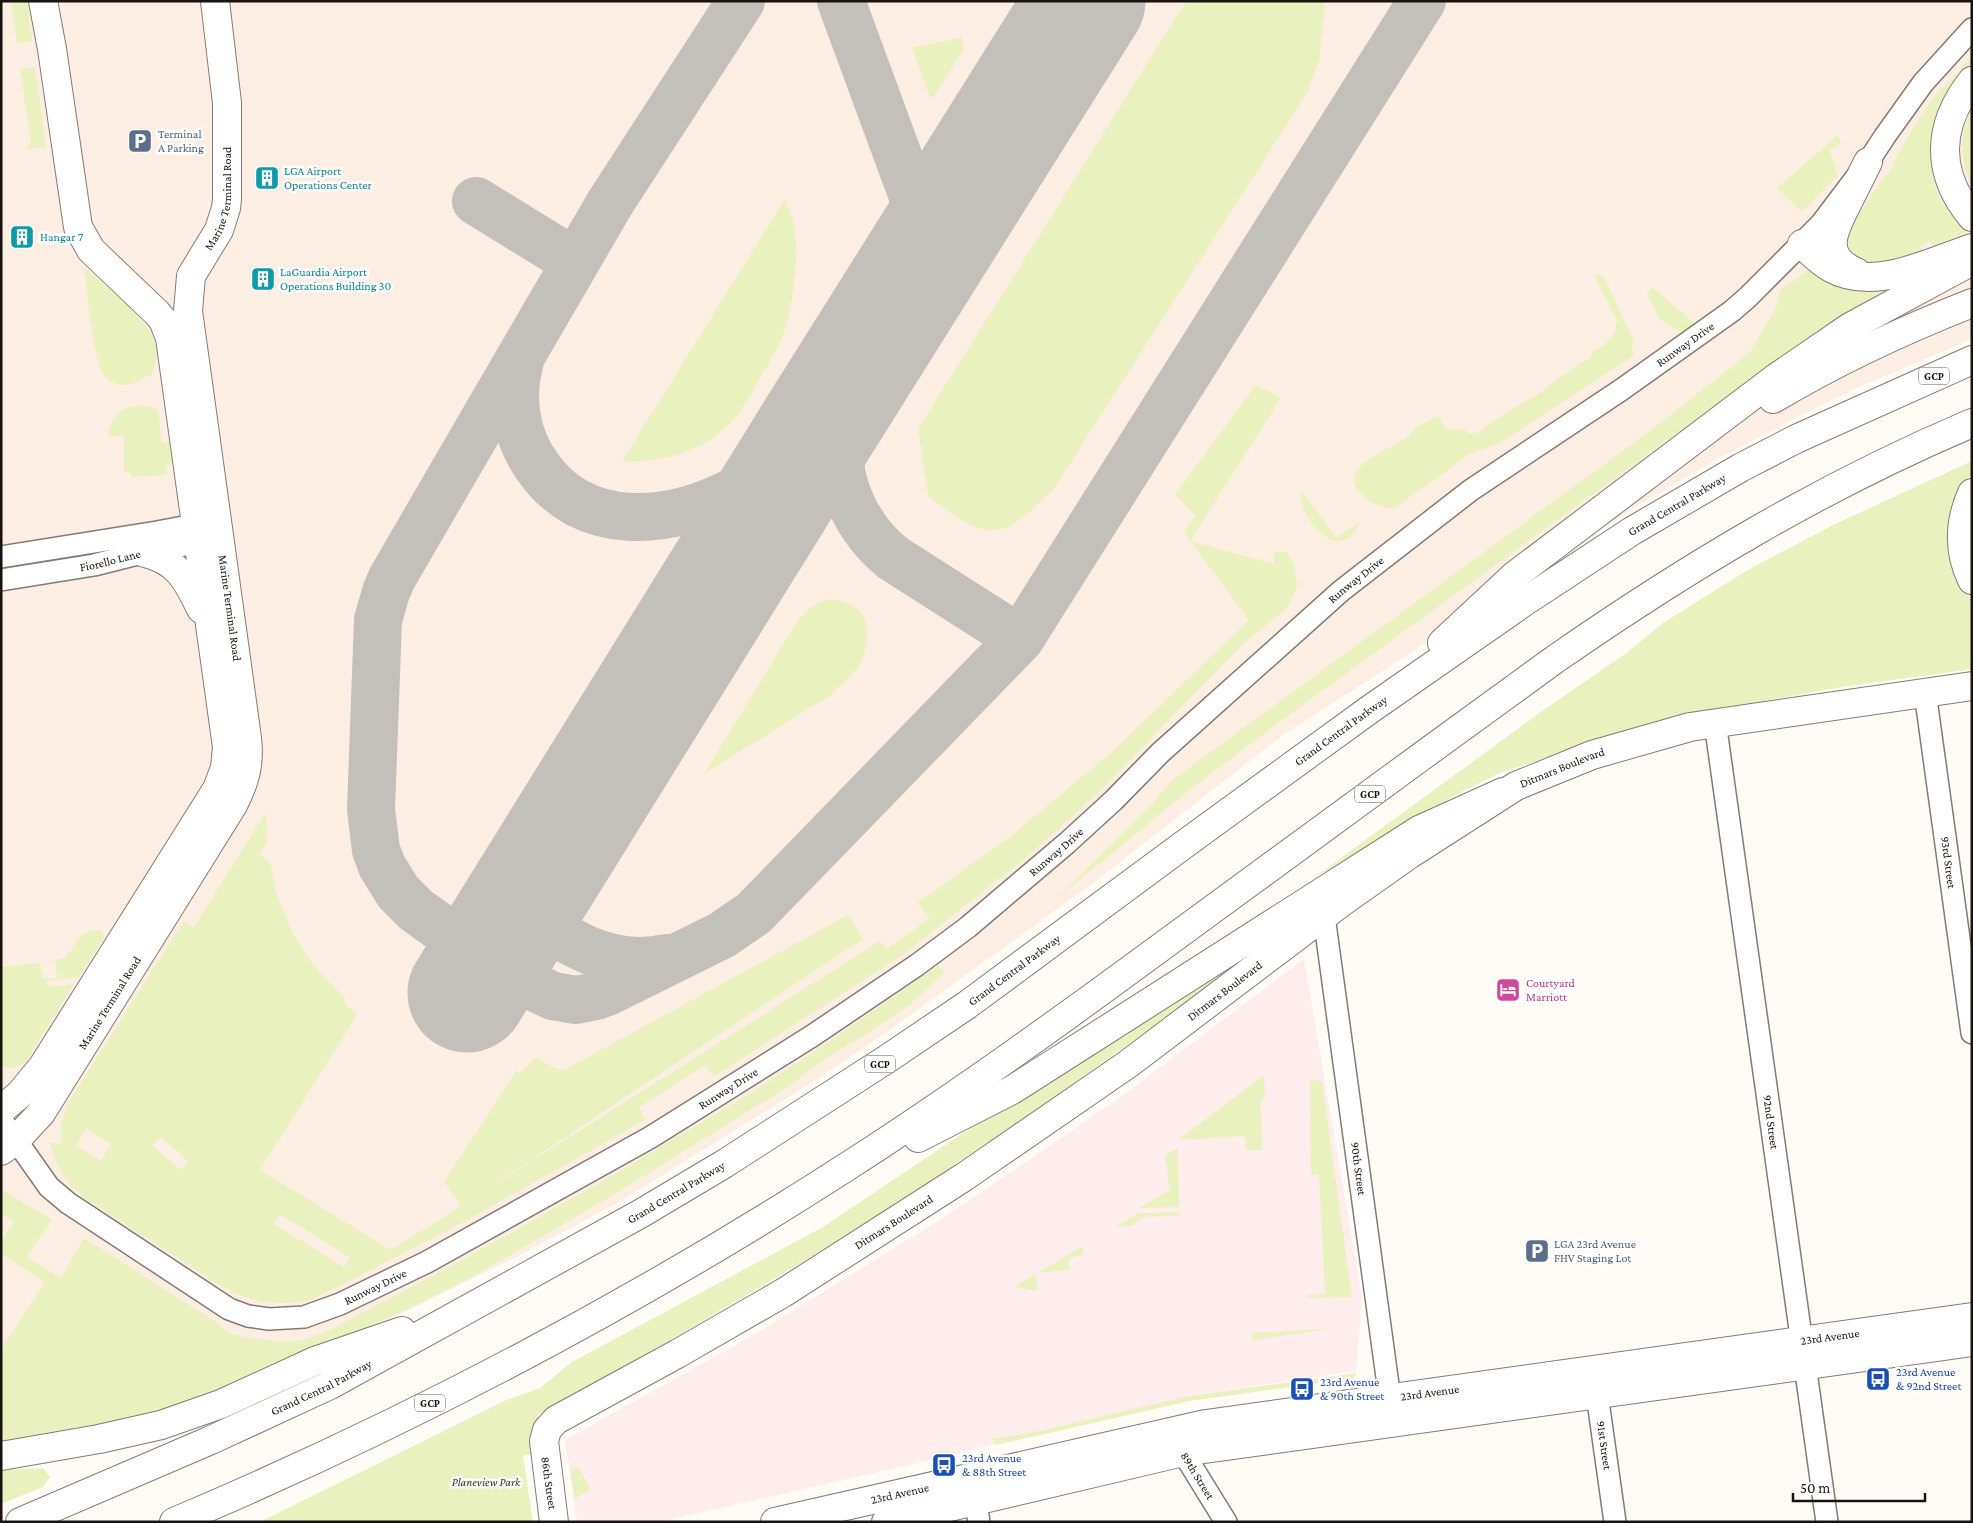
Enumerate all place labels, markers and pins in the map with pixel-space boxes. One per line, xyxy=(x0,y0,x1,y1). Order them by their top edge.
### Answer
place label: Terminal A Parking xyxy=(158,127,204,155)
parking icon: Terminal A Parking xyxy=(127,128,153,154)
place label: LGA Airport Operations Center xyxy=(284,164,373,192)
building icon: LGA Airport Operations Center xyxy=(254,165,280,191)
building icon: Hangar 7 xyxy=(9,224,35,250)
place label: Hangar 7 xyxy=(40,230,84,244)
place label: LaGuardia Airport Operations Building 30 xyxy=(280,265,392,293)
building icon: LaGuardia Airport Operations Building 30 xyxy=(250,266,276,292)
place label: Courtyard Marriott xyxy=(1526,976,1576,1004)
hotel icon: Courtyard Marriott xyxy=(1495,977,1521,1003)
place label: LGA 23rd Avenue FHV Staging Lot xyxy=(1554,1237,1636,1265)
parking icon: LGA 23rd Avenue FHV Staging Lot xyxy=(1524,1238,1550,1264)
place label: 23rd Avenue & 92nd Street xyxy=(1896,1365,1962,1393)
bus stop icon: 23rd Avenue & 92nd Street xyxy=(1865,1366,1891,1392)
place label: 23rd Avenue & 90th Street xyxy=(1320,1375,1385,1403)
bus stop icon: 23rd Avenue & 90th Street xyxy=(1289,1376,1315,1402)
place label: 23rd Avenue & 88th Street xyxy=(962,1451,1027,1479)
bus stop icon: 23rd Avenue & 88th Street xyxy=(931,1452,957,1478)

